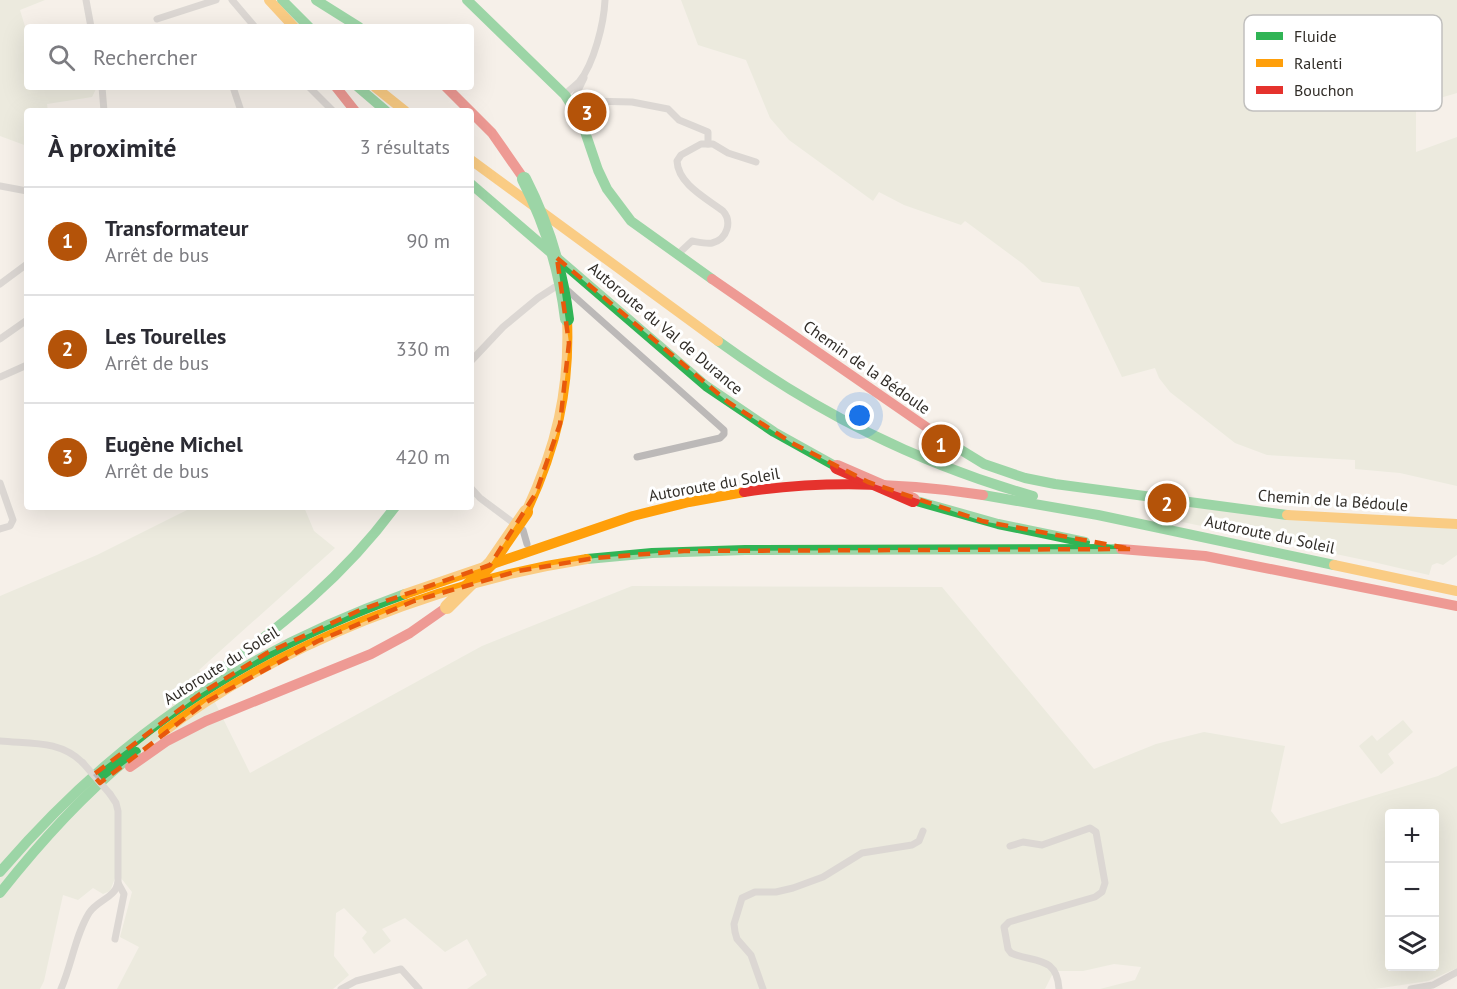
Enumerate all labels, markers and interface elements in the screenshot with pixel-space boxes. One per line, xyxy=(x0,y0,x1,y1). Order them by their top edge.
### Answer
legend xyxy=(1244,15,1442,111)
search box xyxy=(24,24,474,90)
text: Fluide xyxy=(1294,26,1337,46)
icon: search xyxy=(45,41,78,74)
text: Rechercher xyxy=(93,43,197,71)
text: Ralenti xyxy=(1294,53,1343,73)
text: Bouchon xyxy=(1294,80,1354,100)
pin: 3 xyxy=(568,90,606,134)
text: À proximité xyxy=(48,131,176,164)
text: 3 résultats xyxy=(360,134,450,160)
text: Transformateur xyxy=(105,214,249,242)
text: 1 xyxy=(62,228,73,254)
text: 90 m xyxy=(407,228,450,254)
text: Arrêt de bus xyxy=(105,242,209,268)
street label: Autoroute du Val de Durance xyxy=(585,258,747,398)
street label: Chemin de la Bédoule xyxy=(800,316,934,418)
text: Les Tourelles xyxy=(105,322,226,350)
text: 2 xyxy=(62,336,73,362)
text: 330 m xyxy=(396,336,450,362)
text: Arrêt de bus xyxy=(105,350,209,376)
your location xyxy=(845,401,874,430)
pin: 1 xyxy=(922,422,960,466)
text: Eugène Michel xyxy=(105,430,243,458)
text: 3 xyxy=(62,444,73,470)
text: 420 m xyxy=(396,444,450,470)
text: Arrêt de bus xyxy=(105,458,209,484)
street label: Autoroute du Soleil xyxy=(647,463,781,505)
pin: 2 xyxy=(1148,480,1186,526)
street label: Chemin de la Bédoule xyxy=(1257,485,1409,515)
street label: Autoroute du Soleil xyxy=(1203,510,1337,558)
street label: Autoroute du Soleil xyxy=(160,621,283,709)
map controls xyxy=(1385,809,1439,971)
button: + xyxy=(1385,809,1439,863)
button: − xyxy=(1385,863,1439,917)
button: layers xyxy=(1385,917,1439,971)

